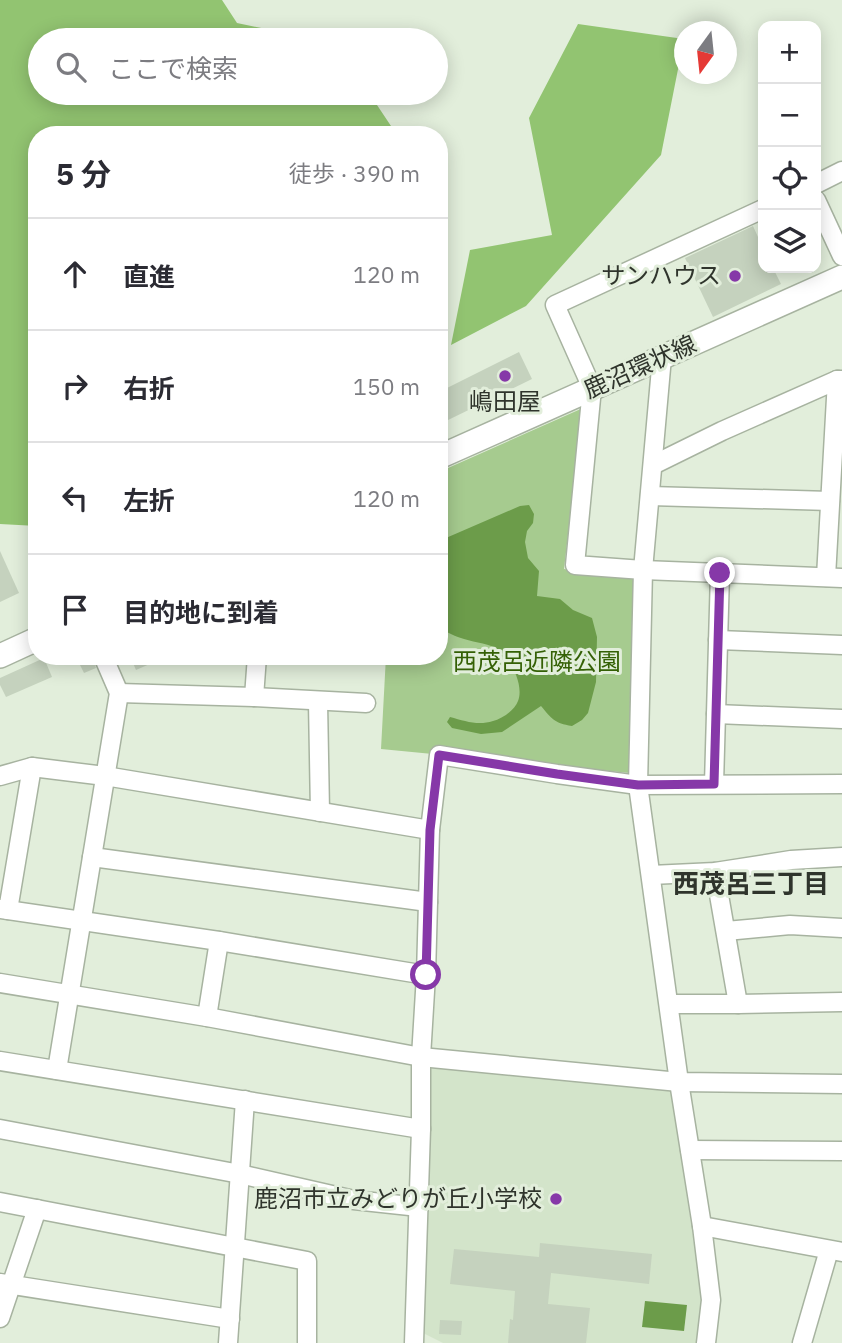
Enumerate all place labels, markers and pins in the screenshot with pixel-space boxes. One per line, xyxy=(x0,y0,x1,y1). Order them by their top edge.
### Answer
place label: サンハウス xyxy=(601,259,721,291)
marker: サンハウス xyxy=(727,268,743,284)
marker: 嶋田屋 xyxy=(497,368,513,384)
place label: 嶋田屋 xyxy=(469,385,541,417)
place label: 鹿沼市立みどりが丘小学校 xyxy=(254,1182,542,1214)
marker: 鹿沼市立みどりが丘小学校 xyxy=(548,1191,564,1207)

